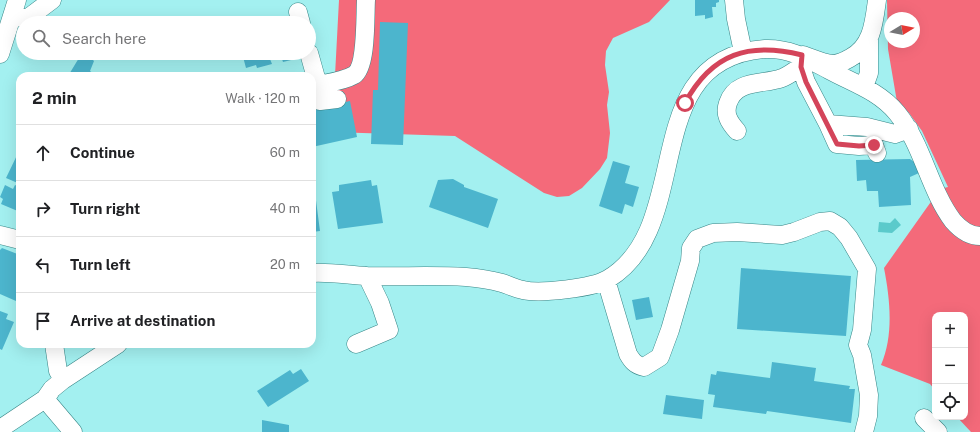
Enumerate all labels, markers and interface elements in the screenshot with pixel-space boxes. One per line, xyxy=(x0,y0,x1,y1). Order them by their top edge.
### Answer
north arrow xyxy=(884,12,920,48)
search box xyxy=(16,16,316,60)
icon: search xyxy=(30,27,52,49)
text: Search here xyxy=(62,30,146,47)
text: 2 min xyxy=(32,88,77,108)
text: Walk · 120 m xyxy=(225,91,300,106)
route start xyxy=(676,94,694,112)
route end xyxy=(865,136,883,154)
icon: ahead xyxy=(32,142,54,164)
text: Continue xyxy=(70,144,135,161)
text: 60 m xyxy=(270,145,300,160)
icon: right xyxy=(32,198,54,220)
text: Turn right xyxy=(70,200,140,217)
text: 40 m xyxy=(269,201,300,216)
icon: left xyxy=(32,254,54,276)
text: Turn left xyxy=(70,256,131,273)
text: 20 m xyxy=(270,257,300,272)
icon: arrive xyxy=(32,310,54,332)
text: Arrive at destination xyxy=(70,312,215,329)
map controls xyxy=(932,312,968,420)
button: + xyxy=(932,312,968,348)
button: − xyxy=(932,348,968,384)
button: locate xyxy=(932,384,968,420)

